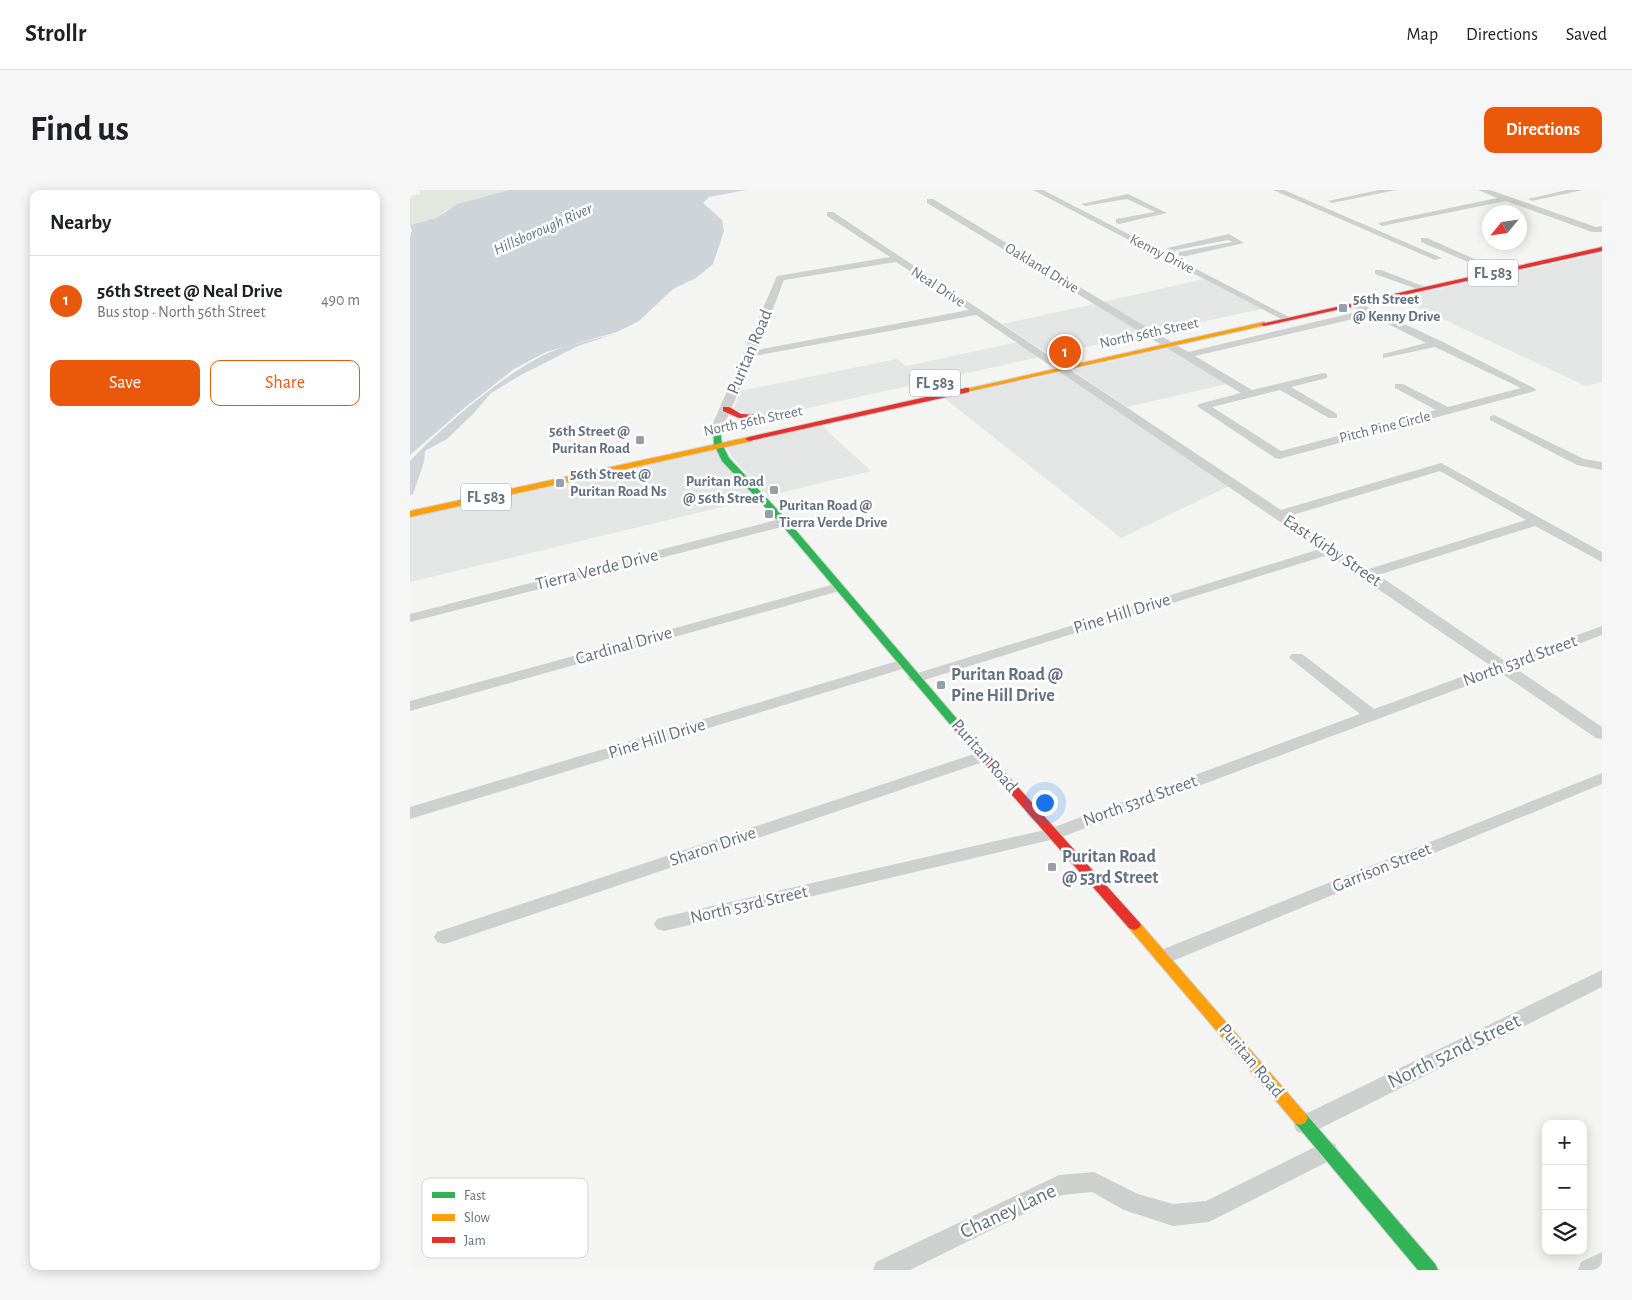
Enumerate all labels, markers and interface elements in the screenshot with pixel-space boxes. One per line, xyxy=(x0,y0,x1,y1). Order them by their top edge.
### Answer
text: Strollr xyxy=(25,22,86,46)
text: Map xyxy=(1407,26,1438,44)
text: Directions xyxy=(1466,26,1538,44)
text: Saved xyxy=(1566,26,1607,44)
button: Directions xyxy=(1484,107,1602,153)
text: Find us xyxy=(30,112,129,147)
water label: Hillsborough River xyxy=(491,200,595,258)
north arrow xyxy=(1482,205,1527,250)
text: Nearby xyxy=(50,212,111,233)
street label: Kenny Drive xyxy=(1127,231,1197,277)
street label: Oakland Drive xyxy=(1003,240,1081,296)
road number: FL 583 xyxy=(1468,260,1518,286)
street label: Neal Drive xyxy=(908,264,968,310)
text: 56th Street @ Neal Drive xyxy=(97,282,282,301)
text: 1 xyxy=(63,292,69,308)
text: 490 m xyxy=(321,292,360,308)
place label: 56th Street @ Kenny Drive xyxy=(1353,292,1440,324)
marker: 56th Street @ Kenny Drive xyxy=(1337,302,1349,314)
text: Bus stop · North 56th Street xyxy=(97,304,266,320)
street label: Puritan Road xyxy=(724,307,776,397)
street label: North 56th Street xyxy=(1098,315,1200,351)
pin: 1 xyxy=(1049,333,1081,371)
button: Save xyxy=(50,360,200,406)
button: Share xyxy=(210,360,360,406)
road number: FL 583 xyxy=(910,370,960,397)
street label: North 56th Street xyxy=(702,403,804,439)
street label: Pitch Pine Circle xyxy=(1338,408,1432,446)
place label: 56th Street @ Puritan Road xyxy=(549,424,630,456)
marker: 56th Street @ Puritan Road xyxy=(634,434,646,446)
place label: 56th Street @ Puritan Road Ns xyxy=(570,467,667,499)
place label: Puritan Road @ 56th Street xyxy=(683,474,764,506)
marker: 56th Street @ Puritan Road Ns xyxy=(554,477,566,489)
road number: FL 583 xyxy=(461,484,511,510)
marker: Puritan Road @ 56th Street xyxy=(768,484,780,496)
place label: Puritan Road @ Tierra Verde Drive xyxy=(779,498,887,530)
marker: Puritan Road @ Tierra Verde Drive xyxy=(763,508,775,520)
street label: East Kirby Street xyxy=(1280,512,1385,590)
street label: Tierra Verde Drive xyxy=(534,546,660,594)
street label: Pine Hill Drive xyxy=(1071,591,1173,637)
street label: Cardinal Drive xyxy=(574,624,674,668)
street label: North 53rd Street xyxy=(1461,632,1580,690)
place label: Puritan Road @ Pine Hill Drive xyxy=(951,666,1063,705)
marker: Puritan Road @ Pine Hill Drive xyxy=(935,679,947,691)
street label: Pine Hill Drive xyxy=(606,716,708,762)
street label: Puritan Road xyxy=(948,716,1020,796)
street label: North 53rd Street xyxy=(1081,772,1200,830)
your location xyxy=(1032,790,1058,816)
street label: Sharon Drive xyxy=(668,824,758,870)
street label: Garrison Street xyxy=(1330,840,1434,896)
place label: Puritan Road @ 53rd Street xyxy=(1062,848,1158,887)
marker: Puritan Road @ 53rd Street xyxy=(1046,861,1058,873)
street label: North 53rd Street xyxy=(689,883,810,927)
street label: North 52nd Street xyxy=(1384,1010,1524,1092)
street label: Puritan Road xyxy=(1215,1021,1287,1101)
map controls xyxy=(1542,1120,1587,1255)
button: + xyxy=(1542,1120,1587,1165)
button: − xyxy=(1542,1165,1587,1210)
legend xyxy=(422,1178,588,1258)
street label: Chaney Lane xyxy=(957,1180,1059,1242)
text: Fast xyxy=(464,1189,486,1203)
button: layers xyxy=(1542,1210,1587,1255)
text: Slow xyxy=(464,1211,491,1225)
text: Jam xyxy=(464,1234,486,1248)

